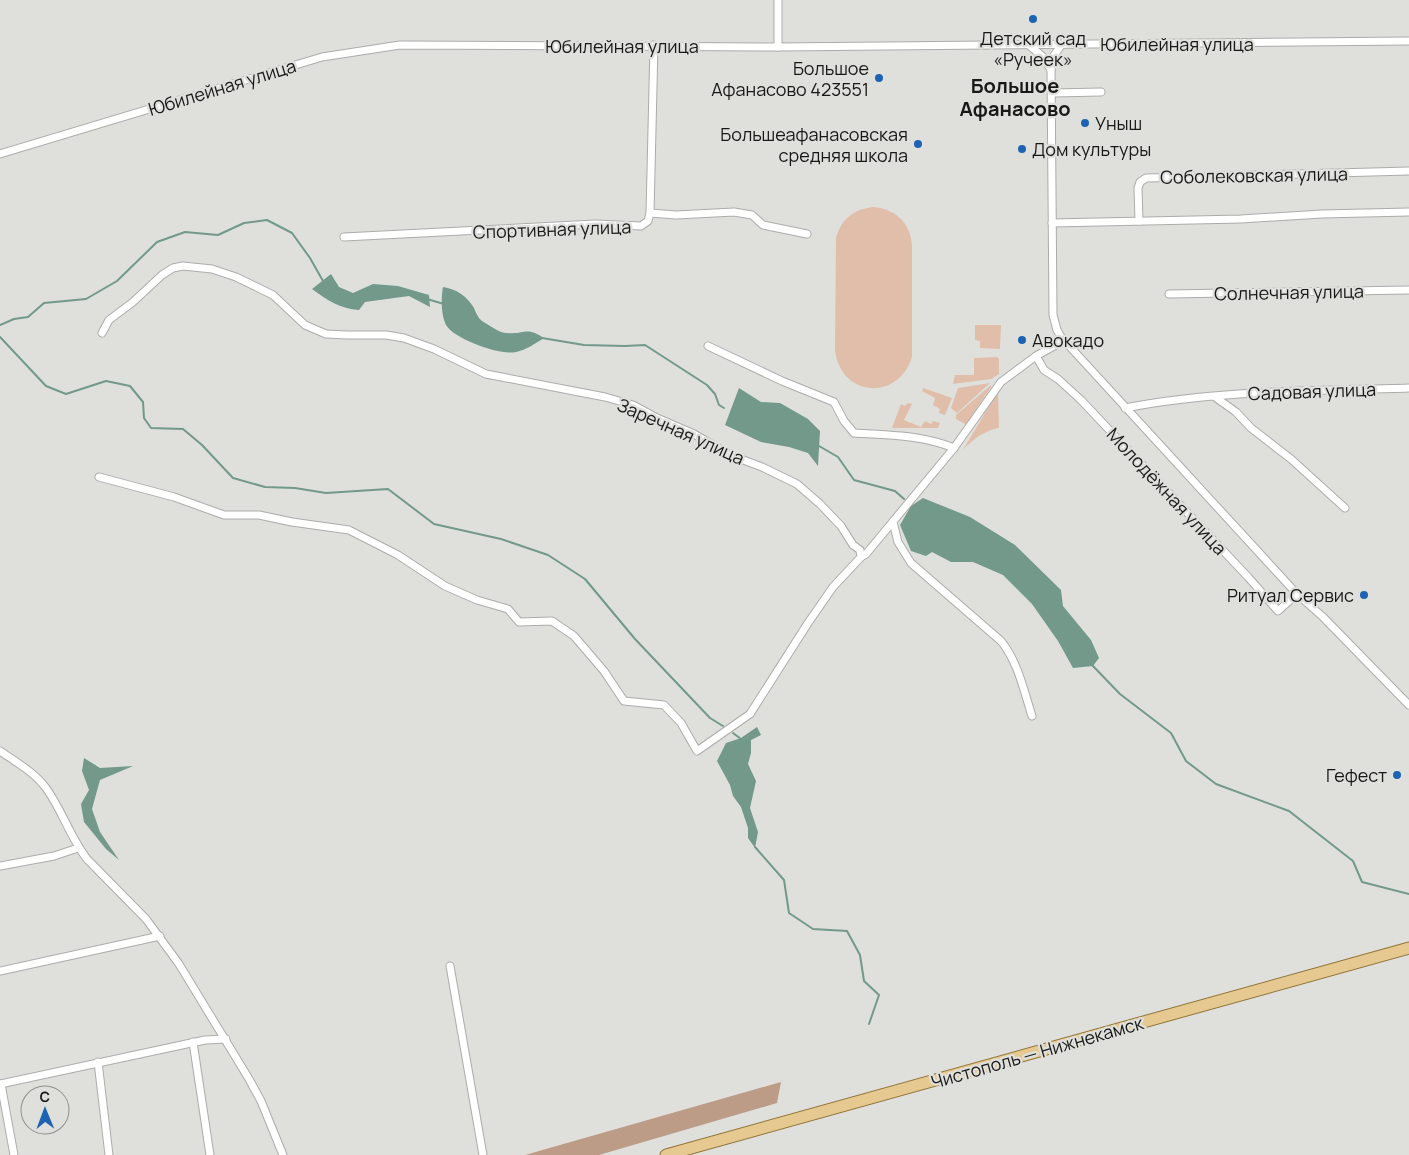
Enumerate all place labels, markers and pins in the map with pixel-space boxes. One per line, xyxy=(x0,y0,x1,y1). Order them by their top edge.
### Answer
marker: Детский сад «Ручеек» xyxy=(1027,13,1039,25)
place label: Детский сад «Ручеек» xyxy=(980,26,1086,71)
place label: Большое Афанасово 423551 xyxy=(711,56,869,101)
marker: Большое Афанасово 423551 xyxy=(873,72,885,84)
place label: Уныш xyxy=(1095,111,1142,135)
marker: Уныш xyxy=(1079,117,1091,129)
place label: Большеафанасовская средняя школа xyxy=(720,122,908,167)
place label: Дом культуры xyxy=(1032,137,1151,161)
marker: Большеафанасовская средняя школа xyxy=(912,138,924,150)
marker: Дом культуры xyxy=(1016,143,1028,155)
place label: Авокадо xyxy=(1032,328,1104,352)
marker: Авокадо xyxy=(1016,334,1028,346)
place label: Ритуал Сервис xyxy=(1227,583,1354,607)
marker: Ритуал Сервис xyxy=(1358,589,1370,601)
place label: Гефест xyxy=(1326,763,1387,787)
marker: Гефест xyxy=(1391,769,1403,781)

